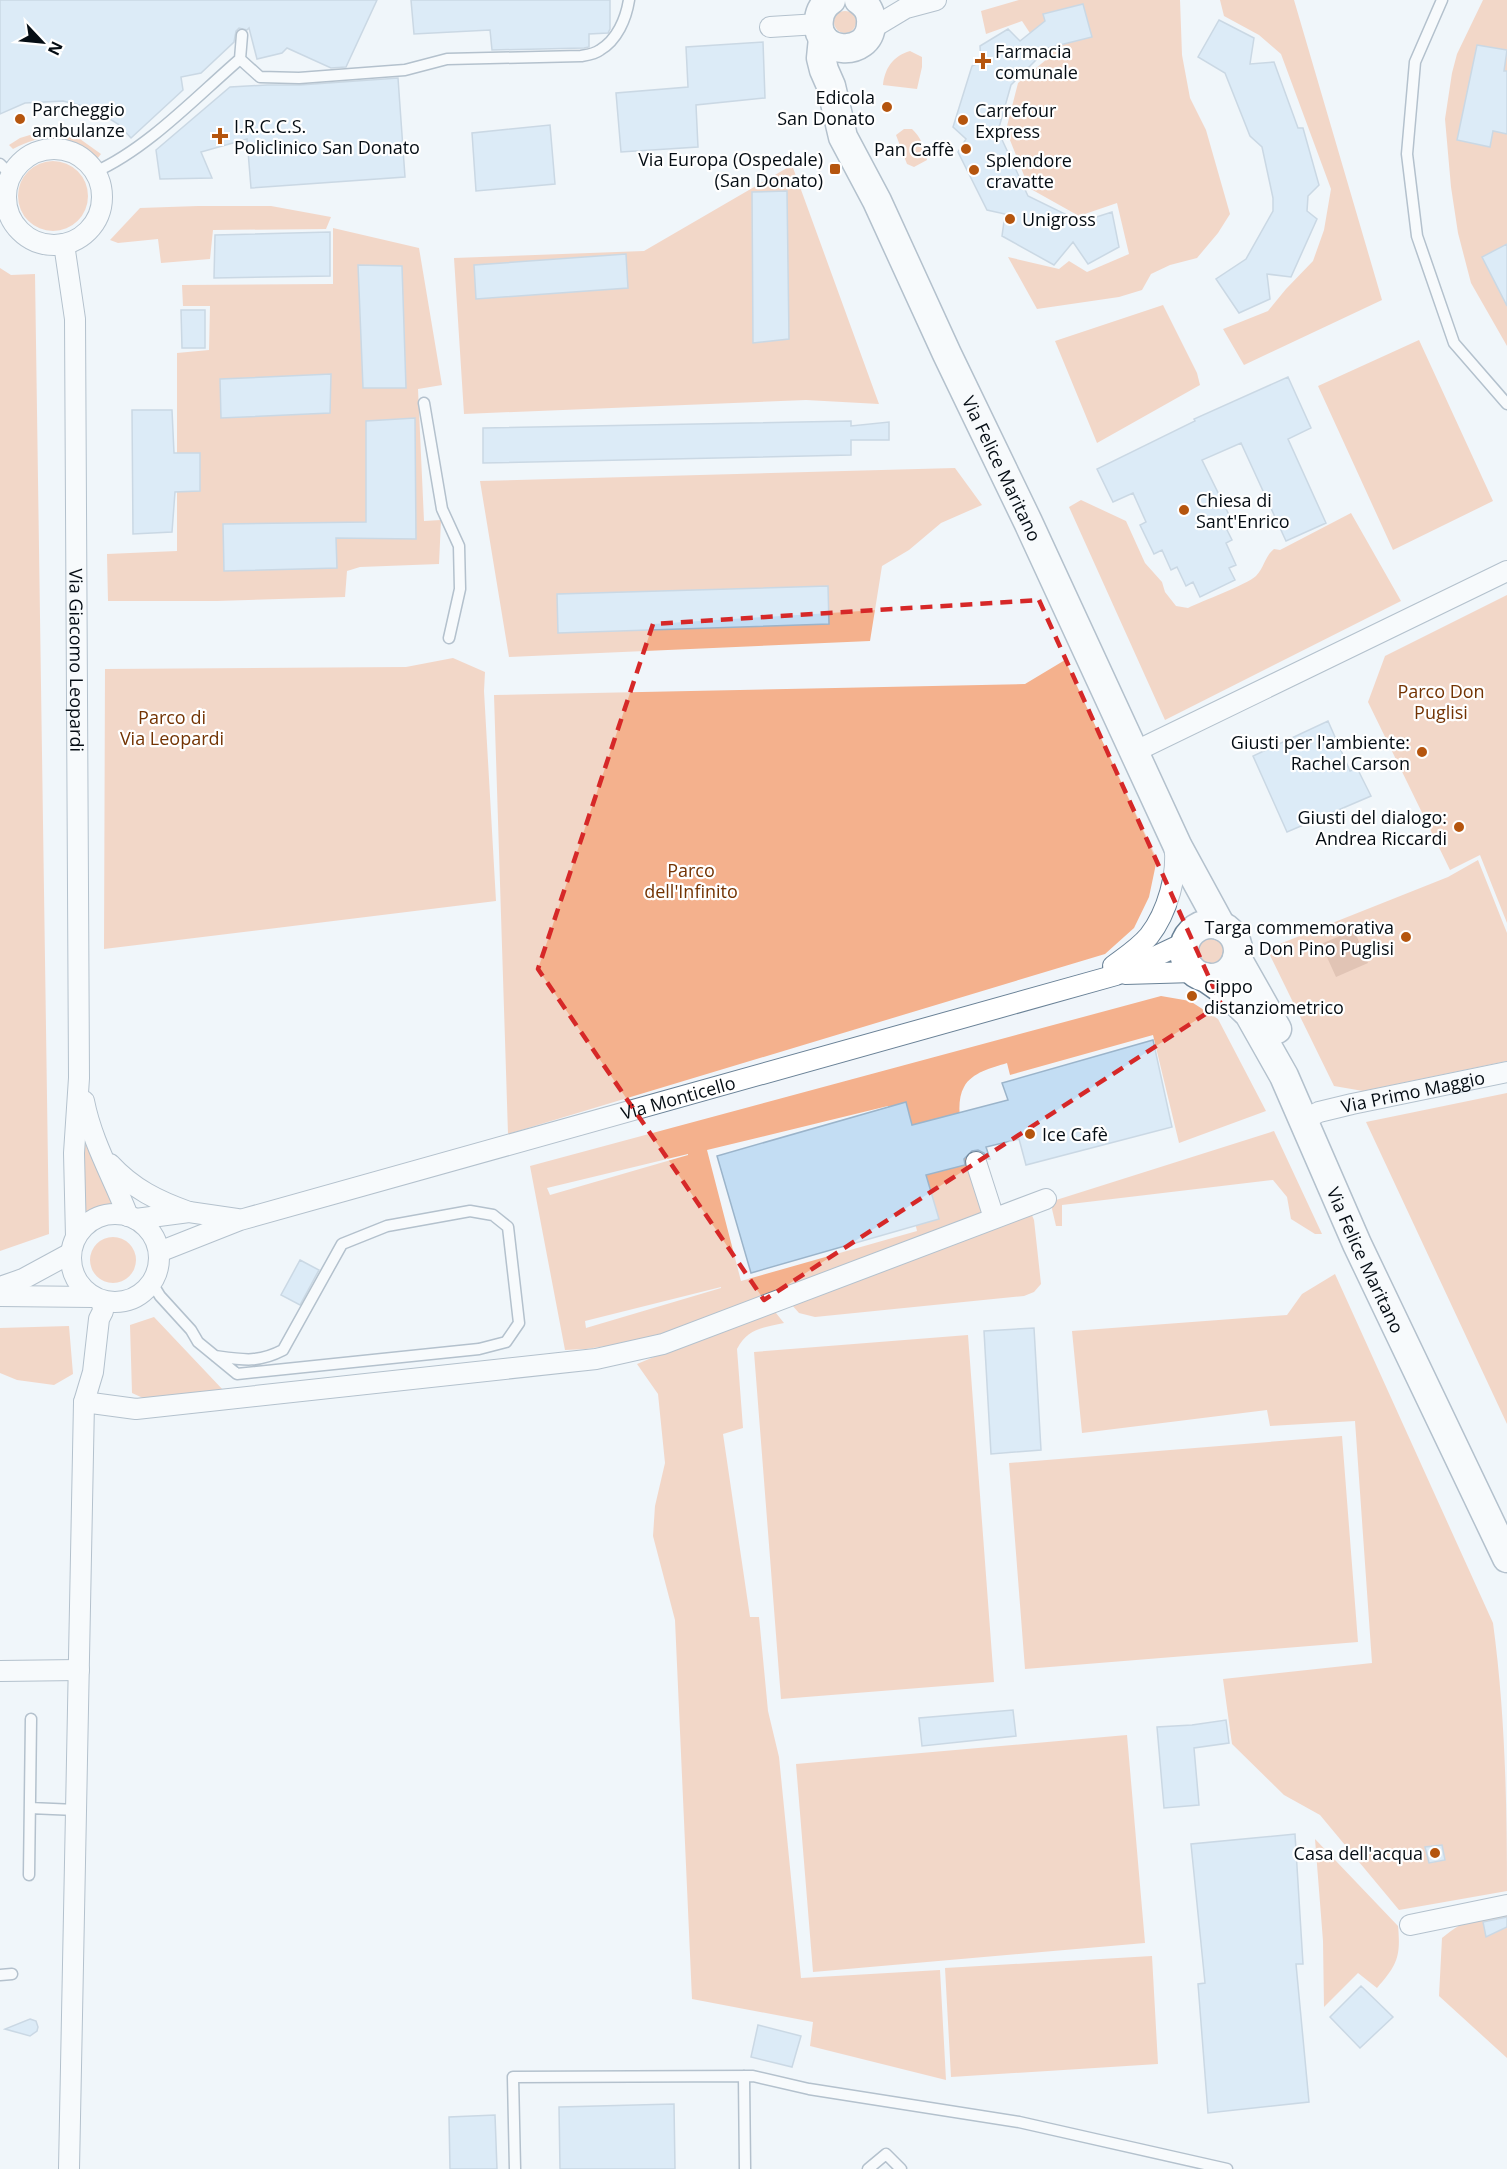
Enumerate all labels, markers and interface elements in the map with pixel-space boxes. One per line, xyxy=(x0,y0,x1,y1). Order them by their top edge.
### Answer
north arrow xyxy=(12,12,72,72)
text: N xyxy=(43,38,68,59)
place label: Farmacia comunale xyxy=(995,39,1078,84)
marker: Farmacia comunale xyxy=(976,54,990,68)
place label: Edicola San Donato xyxy=(777,85,875,130)
place label: Parcheggio ambulanze xyxy=(32,97,125,142)
place label: Carrefour Express xyxy=(975,98,1057,143)
marker: Edicola San Donato xyxy=(880,100,894,114)
marker: Parcheggio ambulanze xyxy=(13,112,27,126)
marker: Carrefour Express xyxy=(956,113,970,127)
place label: I.R.C.C.S. Policlinico San Donato xyxy=(234,114,420,159)
marker: I.R.C.C.S. Policlinico San Donato xyxy=(211,127,229,145)
place label: Pan Caffè xyxy=(874,137,954,161)
marker: Pan Caffè xyxy=(959,142,973,156)
place label: Via Europa (Ospedale) (San Donato) xyxy=(638,147,823,192)
place label: Splendore cravatte xyxy=(986,148,1072,193)
marker: Via Europa (Ospedale) (San Donato) xyxy=(828,162,842,176)
marker: Splendore cravatte xyxy=(967,163,981,177)
place label: Unigross xyxy=(1022,207,1096,231)
marker: Unigross xyxy=(1003,212,1017,226)
street label: Via Felice Maritano xyxy=(957,392,1047,545)
place label: Chiesa di Sant'Enrico xyxy=(1196,488,1290,533)
marker: Chiesa di Sant'Enrico xyxy=(1177,503,1191,517)
street label: Via Giacomo Leopardi xyxy=(64,568,89,752)
park label: Parco Don Puglisi xyxy=(1397,679,1485,724)
park label: Parco di Via Leopardi xyxy=(120,705,224,750)
place label: Giusti per l'ambiente: Rachel Carson xyxy=(1231,730,1410,775)
marker: Giusti per l'ambiente: Rachel Carson xyxy=(1415,745,1429,759)
place label: Giusti del dialogo: Andrea Riccardi xyxy=(1298,805,1447,850)
marker: Giusti del dialogo: Andrea Riccardi xyxy=(1452,820,1466,834)
park label: Parco dell'Infinito xyxy=(644,858,738,903)
place label: Targa commemorativa a Don Pino Puglisi xyxy=(1205,915,1394,960)
marker: Targa commemorativa a Don Pino Puglisi xyxy=(1399,930,1413,944)
place label: Cippo distanziometrico xyxy=(1204,974,1344,1019)
marker: Cippo distanziometrico xyxy=(1185,989,1199,1003)
street label: Via Primo Maggio xyxy=(1339,1065,1487,1118)
street label: Via Monticello xyxy=(618,1070,738,1125)
place label: Ice Cafè xyxy=(1042,1122,1108,1146)
marker: Ice Cafè xyxy=(1023,1127,1037,1141)
street label: Via Felice Maritano xyxy=(1322,1183,1410,1337)
place label: Casa dell'acqua xyxy=(1294,1841,1423,1865)
marker: Casa dell'acqua xyxy=(1428,1846,1442,1860)

